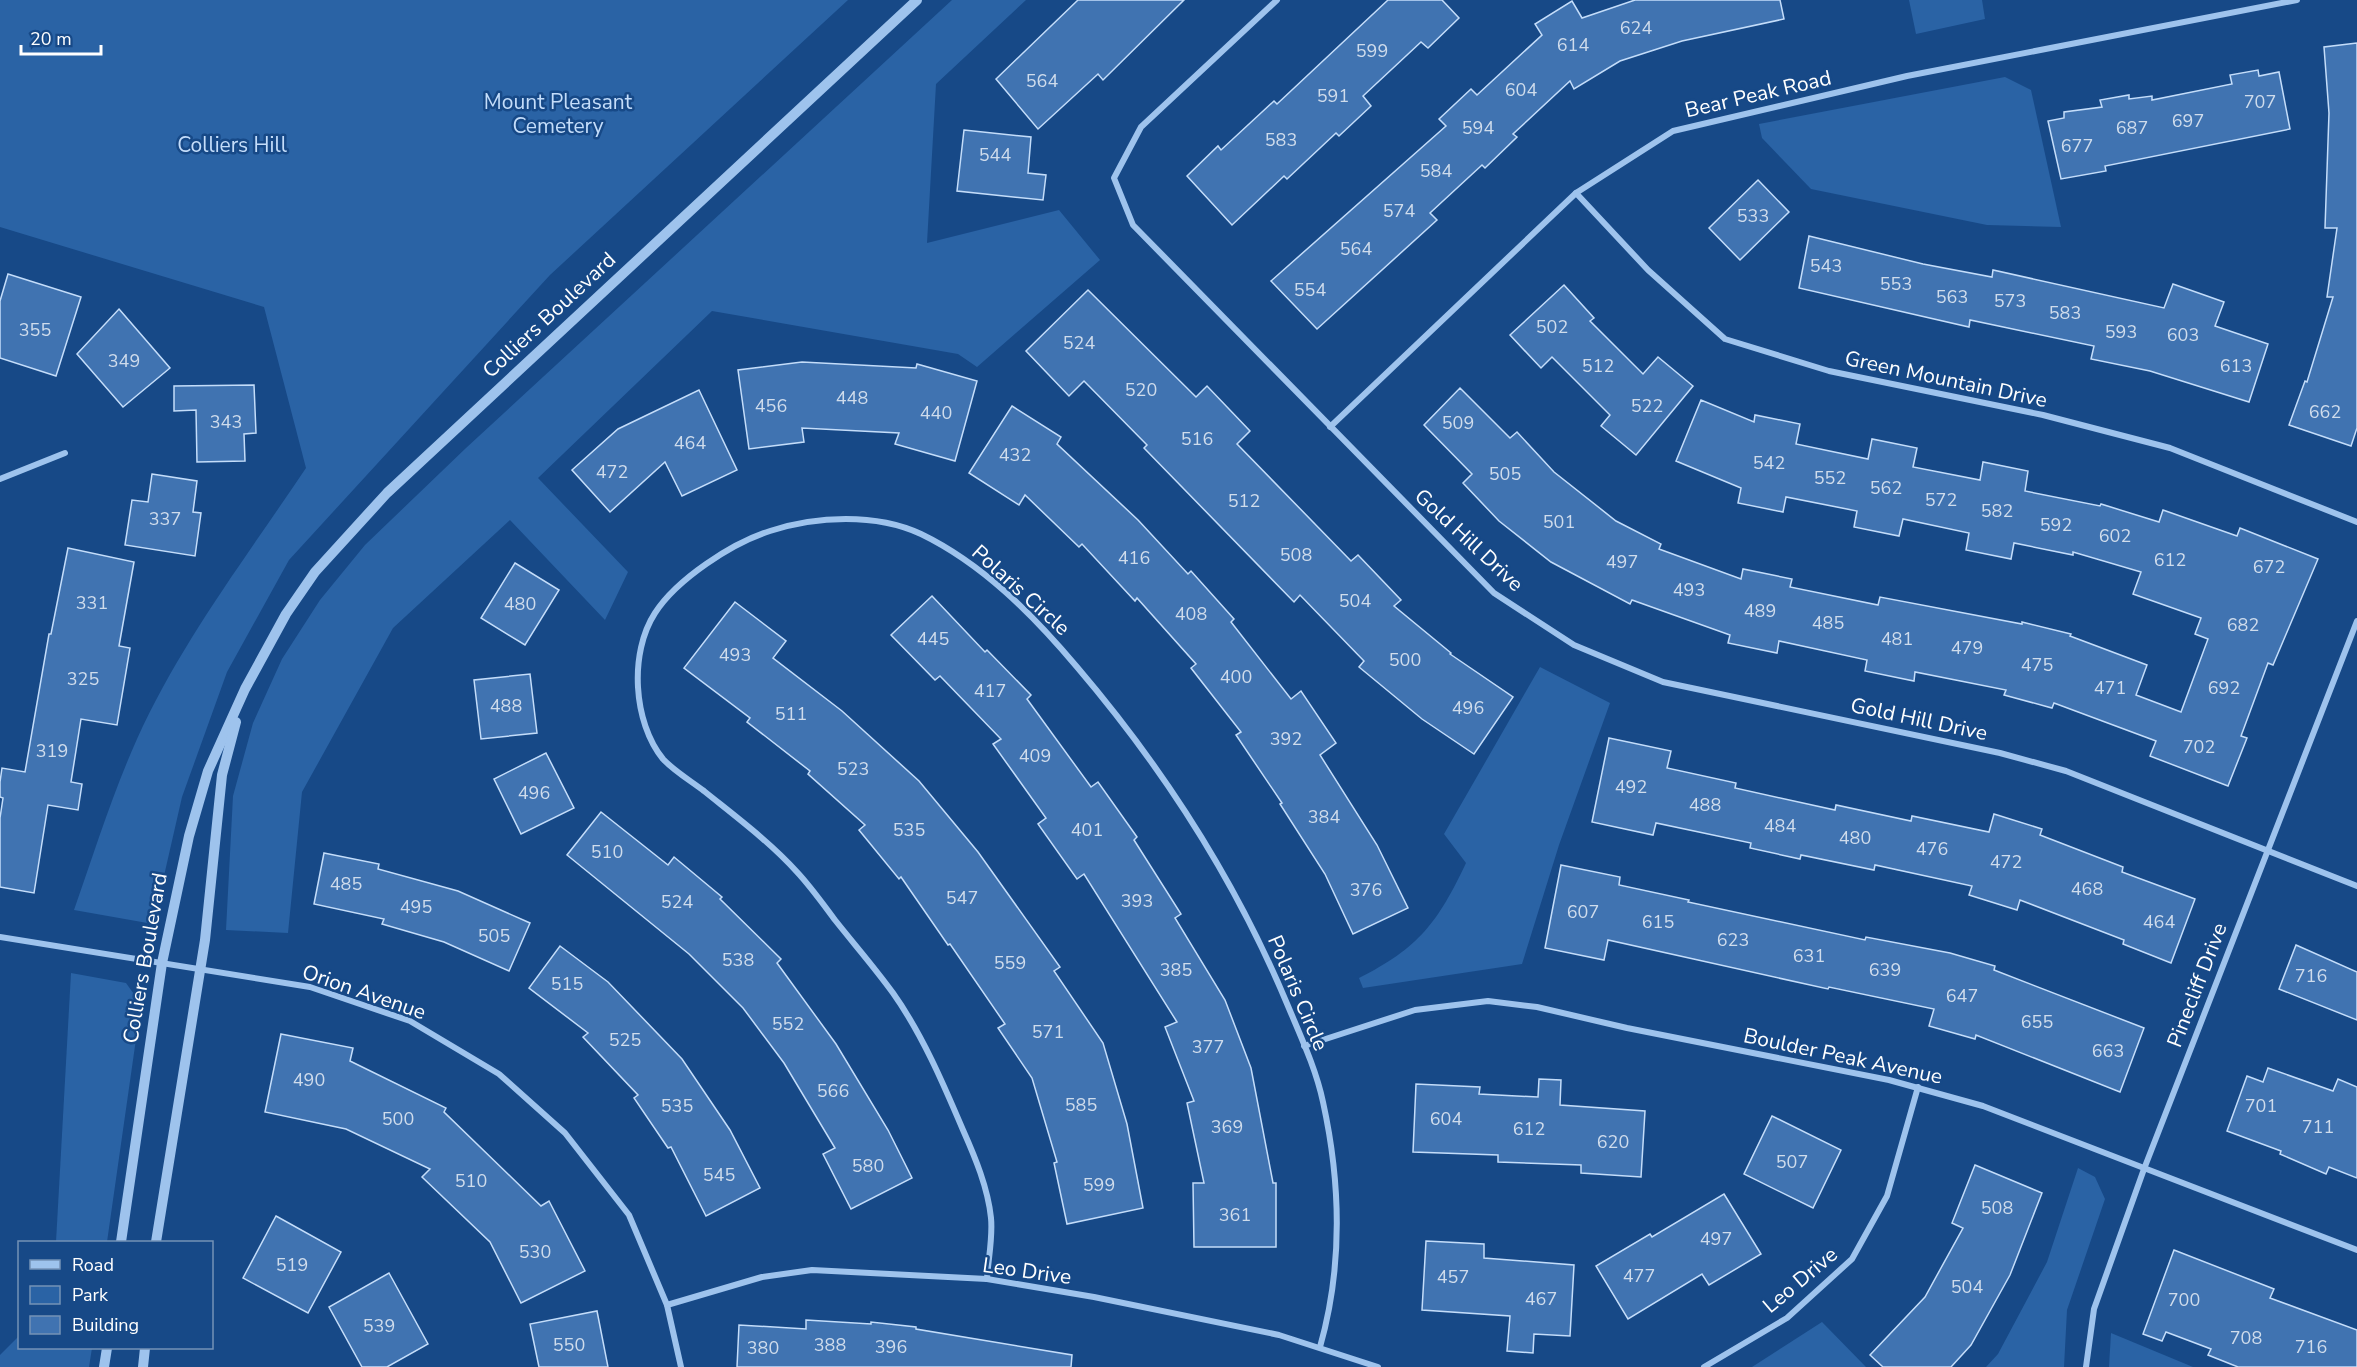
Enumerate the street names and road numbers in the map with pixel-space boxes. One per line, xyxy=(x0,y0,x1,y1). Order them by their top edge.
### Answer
street label: Bear Peak Road xyxy=(1682,64,1834,124)
street label: Colliers Boulevard xyxy=(476,246,622,384)
street label: Green Mountain Drive xyxy=(1842,344,2050,414)
street label: Gold Hill Drive xyxy=(1409,482,1529,598)
street label: Polaris Circle xyxy=(966,538,1076,642)
street label: Gold Hill Drive xyxy=(1848,691,1990,747)
street label: Colliers Boulevard xyxy=(116,871,174,1045)
street label: Pinecliff Drive xyxy=(2160,919,2234,1051)
street label: Polaris Circle xyxy=(1261,931,1335,1055)
street label: Orion Avenue xyxy=(298,958,430,1026)
street label: Boulder Peak Avenue xyxy=(1741,1021,1945,1091)
street label: Leo Drive xyxy=(1757,1241,1843,1319)
street label: Leo Drive xyxy=(981,1251,1073,1291)

